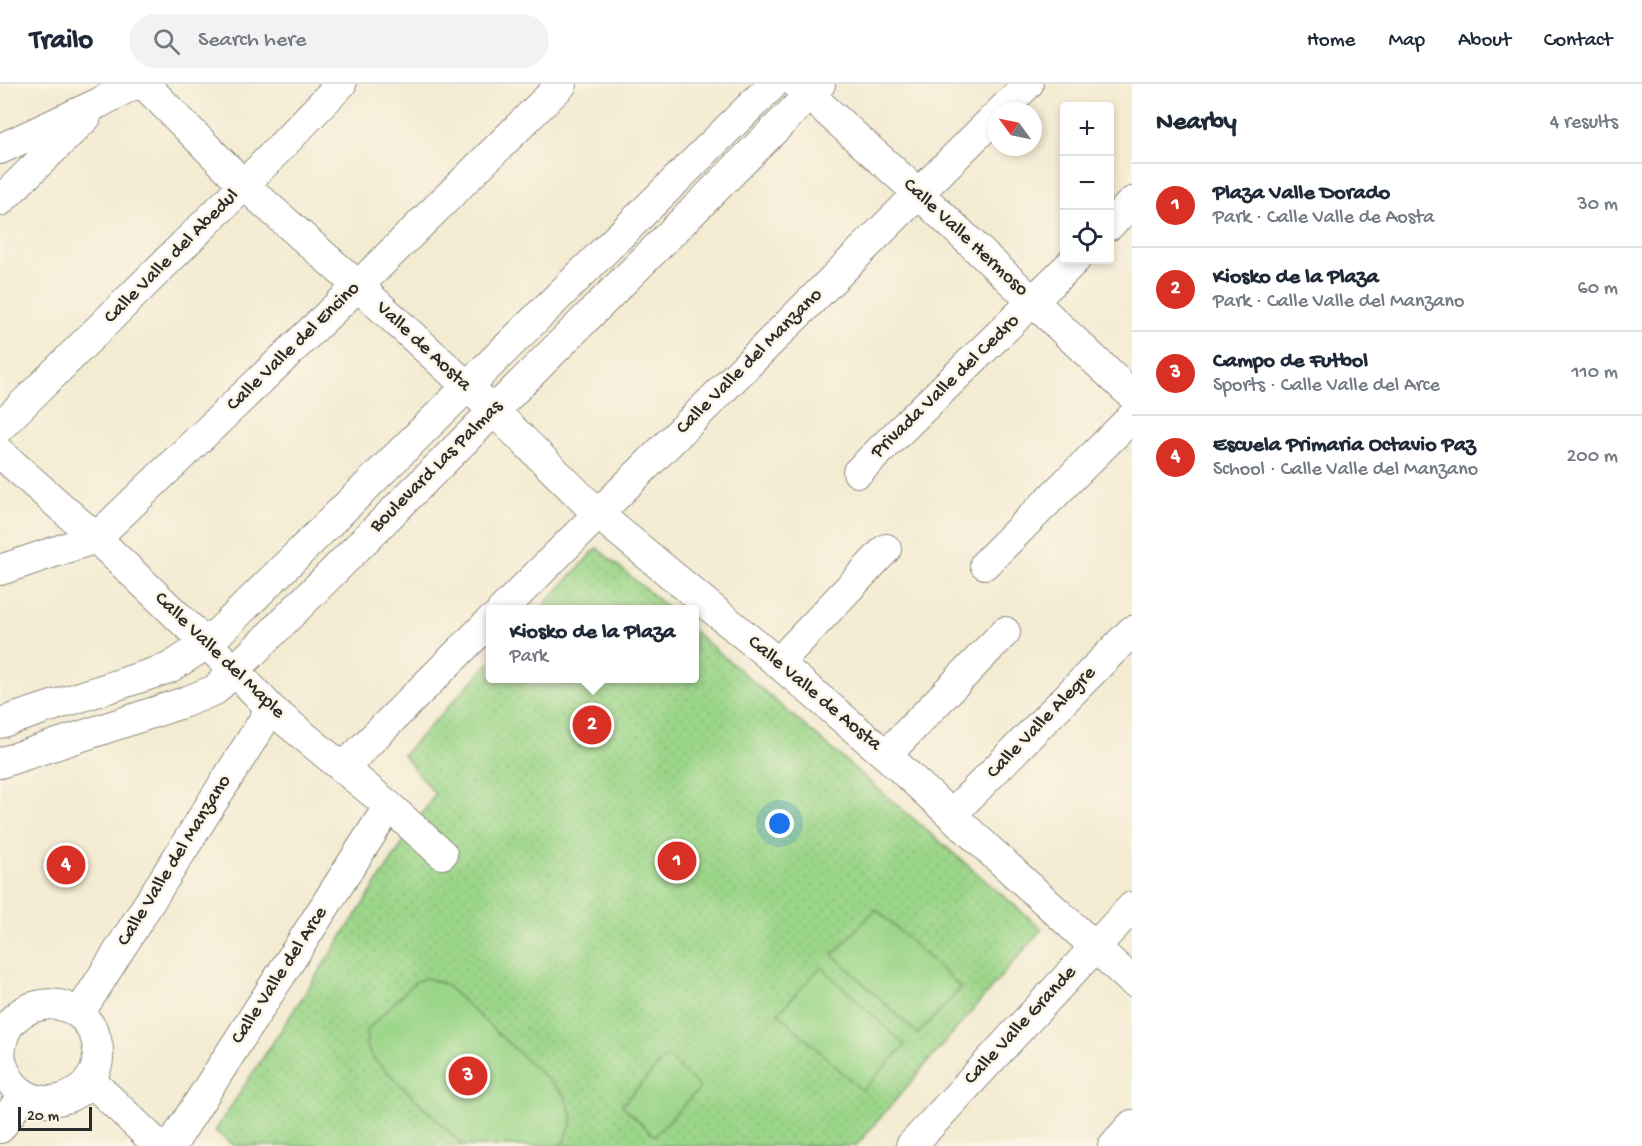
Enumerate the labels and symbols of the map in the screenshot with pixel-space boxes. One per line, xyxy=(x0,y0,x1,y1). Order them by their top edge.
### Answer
north arrow xyxy=(988,102,1042,156)
street label: Calle Valle Hermoso xyxy=(898,174,1032,302)
street label: Calle Valle del Abedul xyxy=(100,185,244,329)
street label: Calle Valle del Encino xyxy=(223,278,365,416)
street label: Calle Valle del Manzano xyxy=(672,284,828,440)
street label: Valle de Aosta xyxy=(370,296,476,398)
street label: Privada Valle del Cedro xyxy=(866,310,1025,465)
street label: Boulevard Las Palmas xyxy=(365,396,508,539)
street label: Calle Valle del Maple xyxy=(149,588,290,725)
street label: Calle Valle de Aosta xyxy=(742,631,886,757)
street label: Calle Valle Alegre xyxy=(983,662,1102,784)
pin: 2 xyxy=(572,702,612,748)
street label: Calle Valle del Manzano xyxy=(113,771,237,951)
your location xyxy=(765,809,794,838)
pin: 1 xyxy=(658,838,696,884)
pin: 4 xyxy=(46,842,86,888)
street label: Calle Valle del Arce xyxy=(227,902,333,1049)
street label: Calle Valle Grande xyxy=(960,961,1082,1090)
pin: 3 xyxy=(448,1054,488,1098)
scale bar xyxy=(18,1104,92,1132)

